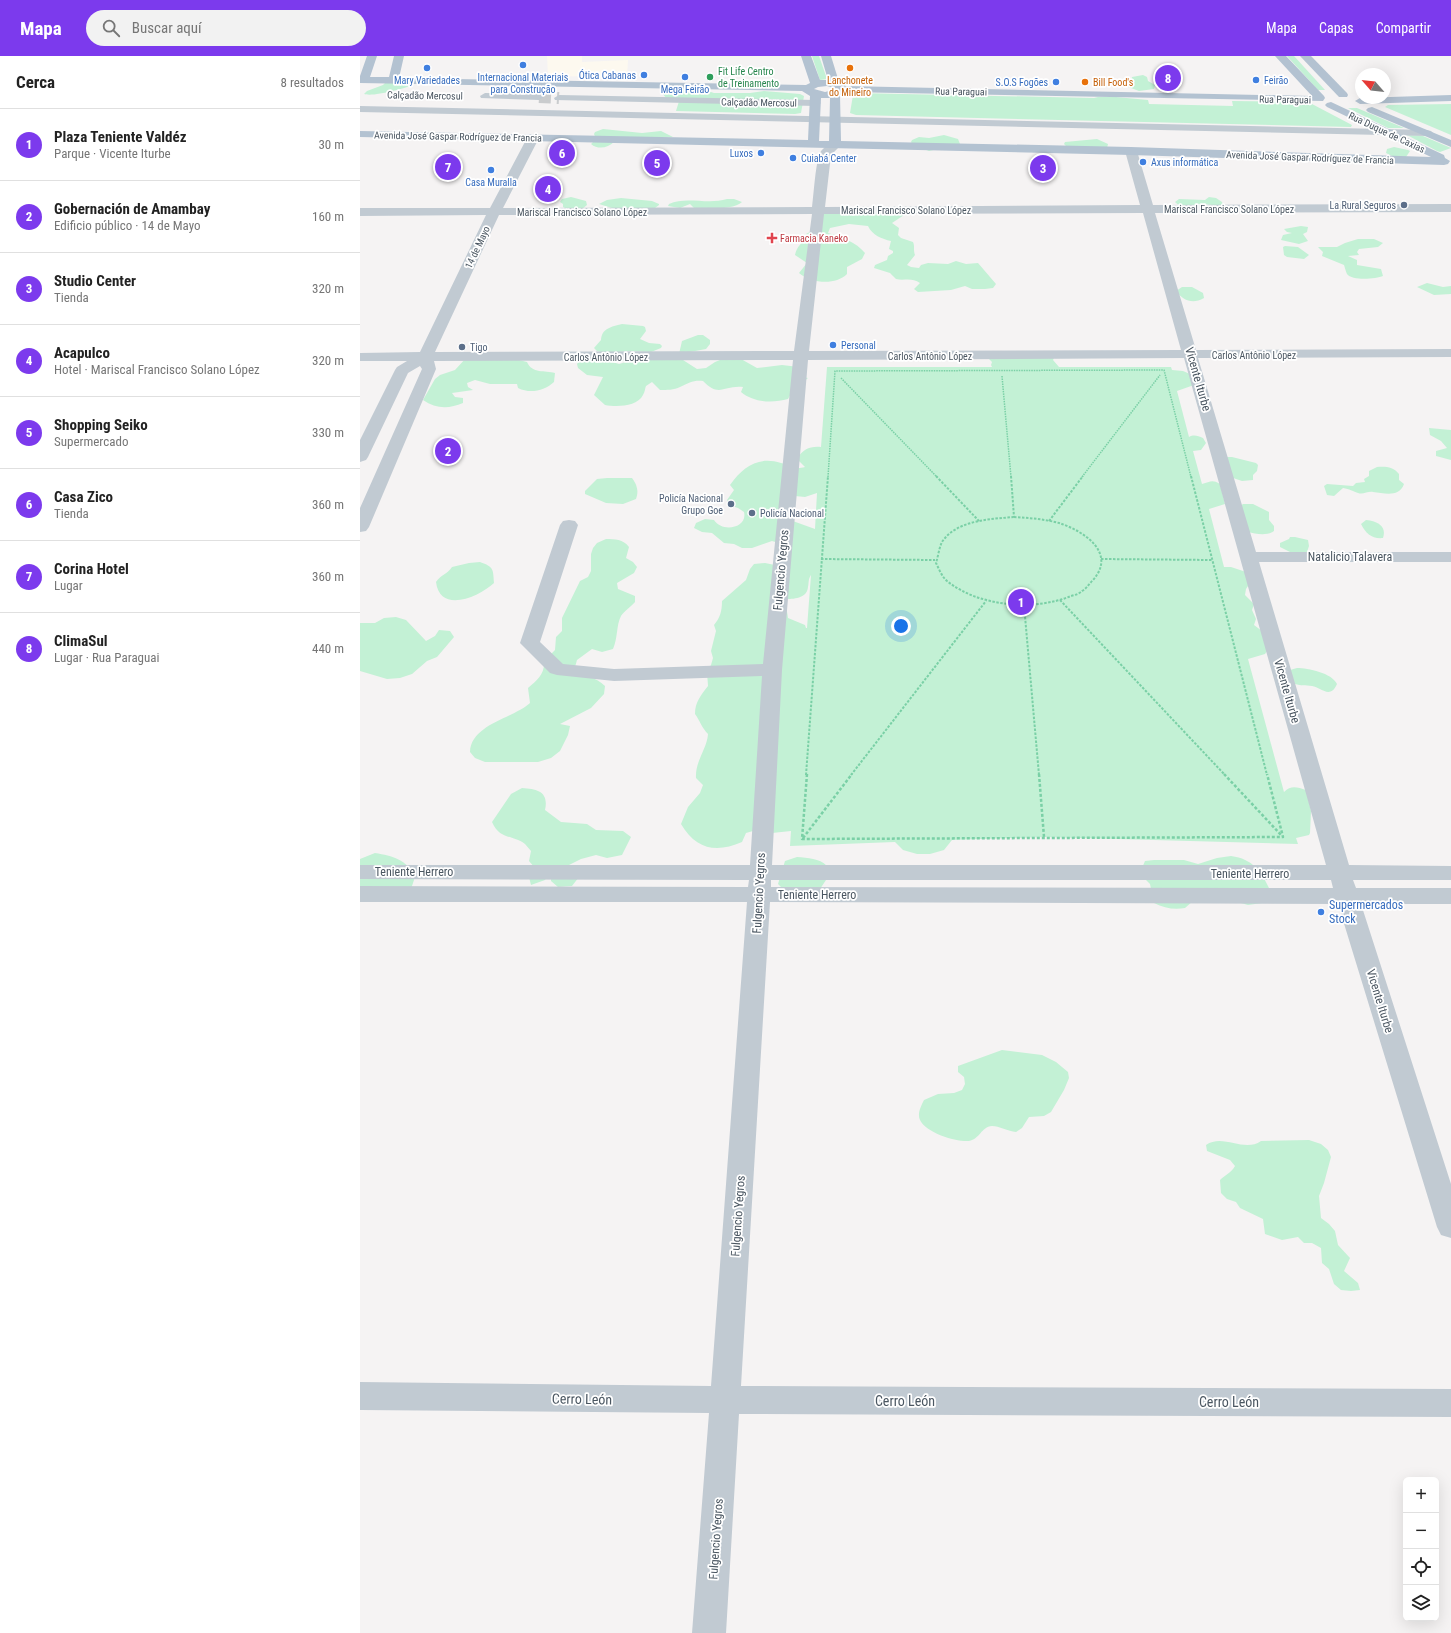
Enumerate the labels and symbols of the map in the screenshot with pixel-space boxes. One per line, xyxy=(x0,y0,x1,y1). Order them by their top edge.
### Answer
marker: Internacional Materiais para Construção xyxy=(518,60,528,70)
marker: Mary Variedades xyxy=(422,63,432,73)
marker: Lanchonete do Mineiro xyxy=(845,63,855,73)
pin: 8 xyxy=(1155,63,1181,93)
place label: Fit Life Centro de Treinamento xyxy=(718,66,779,89)
north arrow xyxy=(1355,68,1391,104)
place label: Ótica Cabanas xyxy=(579,69,636,81)
marker: Ótica Cabanas xyxy=(639,70,649,80)
place label: Internacional Materiais para Construção xyxy=(478,72,569,95)
marker: Mega Feirão xyxy=(680,72,690,82)
marker: Fit Life Centro de Treinamento xyxy=(705,72,715,82)
place label: Mary Variedades xyxy=(394,75,460,86)
place label: Lanchonete do Mineiro xyxy=(827,75,873,98)
marker: Feirão xyxy=(1251,75,1261,85)
place label: Feirão xyxy=(1264,75,1288,86)
place label: S.O.S Fogões xyxy=(996,77,1048,88)
marker: S.O.S Fogões xyxy=(1051,77,1061,87)
marker: Bill Food's xyxy=(1080,77,1090,87)
place label: Bill Food's xyxy=(1093,77,1134,88)
place label: Mega Feirão xyxy=(661,84,709,95)
street label: Rua Paraguai xyxy=(935,86,987,97)
street label: Calçadão Mercosul xyxy=(387,89,463,102)
street label: Rua Paraguai xyxy=(1259,94,1311,105)
street label: Calçadão Mercosul xyxy=(721,96,797,109)
street label: Rua Duque de Caxias xyxy=(1347,110,1427,155)
street label: Avenida José Gaspar Rodríguez de Francia xyxy=(374,130,542,143)
pin: 6 xyxy=(549,138,575,168)
pin: 5 xyxy=(644,148,670,178)
place label: Luxos xyxy=(730,148,753,159)
marker: Luxos xyxy=(756,148,766,158)
street label: Avenida José Gaspar Rodríguez de Francia xyxy=(1226,149,1394,166)
pin: 7 xyxy=(435,152,461,182)
marker: Cuiabá Center xyxy=(788,153,798,163)
place label: Cuiabá Center xyxy=(801,153,857,164)
pin: 3 xyxy=(1030,153,1056,183)
marker: Axus informática xyxy=(1138,157,1148,167)
place label: Axus informática xyxy=(1151,157,1218,168)
marker: Casa Muralla xyxy=(486,165,496,175)
pin: 4 xyxy=(535,174,561,204)
place label: Casa Muralla xyxy=(465,177,517,188)
place label: La Rural Seguros xyxy=(1330,200,1396,211)
marker: La Rural Seguros xyxy=(1399,200,1409,210)
street label: Mariscal Francisco Solano López xyxy=(1164,204,1294,215)
street label: Mariscal Francisco Solano López xyxy=(841,205,971,216)
street label: Mariscal Francisco Solano López xyxy=(517,207,647,218)
street label: 14 de Mayo xyxy=(463,224,492,270)
marker: Farmacia Kaneko xyxy=(767,233,777,243)
place label: Farmacia Kaneko xyxy=(780,233,848,244)
marker: Personal xyxy=(828,340,838,350)
place label: Personal xyxy=(841,340,876,351)
marker: Tigo xyxy=(457,342,467,352)
place label: Tigo xyxy=(470,342,487,353)
street label: Vicente Iturbe xyxy=(1182,345,1214,413)
street label: Carlos Antônio López xyxy=(1212,350,1296,361)
street label: Carlos Antônio López xyxy=(888,351,972,362)
street label: Carlos Antônio López xyxy=(564,352,648,363)
pin: 2 xyxy=(435,436,461,466)
place label: Policía Nacional Grupo Goe xyxy=(659,493,723,516)
marker: Policía Nacional Grupo Goe xyxy=(726,499,736,509)
marker: Policía Nacional xyxy=(747,508,757,518)
place label: Policía Nacional xyxy=(760,508,824,519)
street label: Fulgencio Yegros xyxy=(770,529,792,611)
street label: Natalicio Talavera xyxy=(1308,550,1392,564)
pin: 1 xyxy=(1008,587,1034,617)
your location xyxy=(891,616,911,636)
street label: Vicente Iturbe xyxy=(1271,657,1303,725)
street label: Fulgencio Yegros xyxy=(750,852,768,934)
street label: Teniente Herrero xyxy=(375,865,453,879)
street label: Teniente Herrero xyxy=(1211,867,1289,881)
street label: Teniente Herrero xyxy=(778,888,856,902)
place label: Supermercados Stock xyxy=(1329,898,1403,926)
marker: Supermercados Stock xyxy=(1316,907,1326,917)
street label: Vicente Iturbe xyxy=(1364,967,1396,1035)
street label: Fulgencio Yegros xyxy=(728,1175,748,1257)
street label: Cerro León xyxy=(552,1390,612,1408)
street label: Cerro León xyxy=(875,1393,935,1409)
street label: Cerro León xyxy=(1199,1394,1259,1410)
street label: Fulgencio Yegros xyxy=(706,1498,726,1580)

